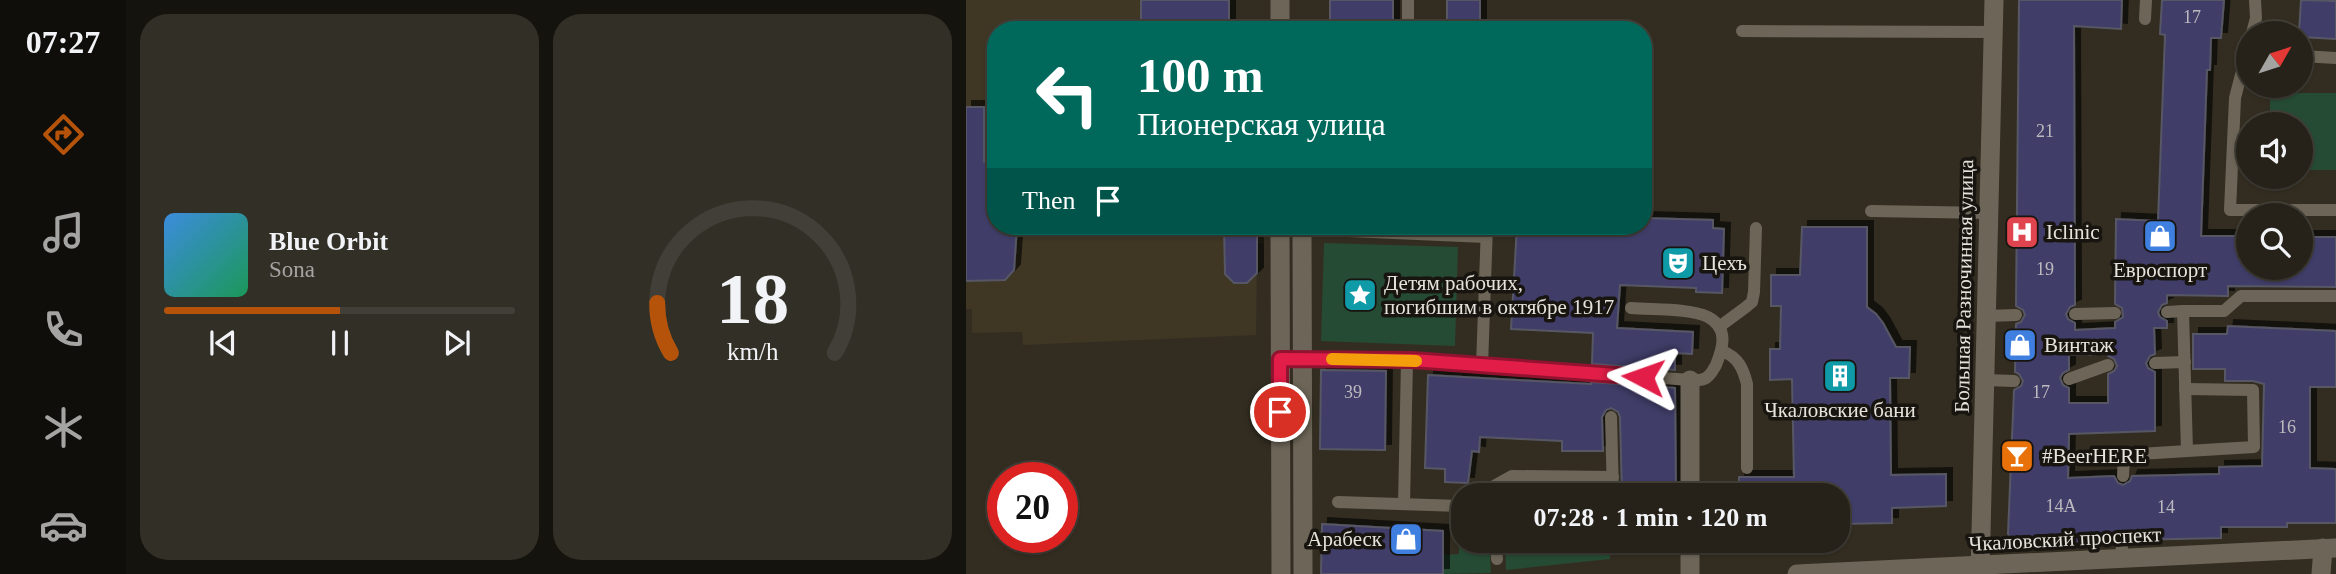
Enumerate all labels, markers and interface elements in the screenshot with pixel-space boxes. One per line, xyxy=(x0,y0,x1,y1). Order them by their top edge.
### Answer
house number: 17 xyxy=(2183,7,2201,27)
north arrow xyxy=(2236,21,2314,98)
map controls xyxy=(2236,21,2313,280)
text: 07:27 xyxy=(26,24,100,60)
text: 100 m xyxy=(1137,48,1264,103)
icon: left xyxy=(1022,49,1113,140)
text: Пионерская улица xyxy=(1137,106,1386,142)
icon: directions xyxy=(39,110,88,159)
button: sound xyxy=(2236,112,2313,189)
house number: 21 xyxy=(2036,121,2054,141)
street label: Большая Разночинная улица xyxy=(1950,158,1978,413)
icon: arrive xyxy=(1089,182,1127,220)
text: Then xyxy=(1022,186,1075,215)
button: search xyxy=(2236,203,2313,280)
icon: music xyxy=(39,208,88,257)
hospital icon: Iclinic xyxy=(2003,213,2041,251)
shop icon: Евроcпорт xyxy=(2141,217,2179,255)
place label: Iclinic xyxy=(2046,220,2100,244)
text: Blue Orbit xyxy=(269,227,388,256)
theatre icon: Цехъ xyxy=(1659,244,1697,282)
place label: Цехъ xyxy=(1702,251,1747,275)
text: Sona xyxy=(269,257,315,282)
text: 18 xyxy=(716,258,789,339)
place label: Евроcпорт xyxy=(2113,258,2207,282)
house number: 19 xyxy=(2036,259,2054,279)
place label: Детям рабочих, погибшим в октябре 1917 xyxy=(1384,271,1614,319)
place icon: Детям рабочих, погибшим в октябре 1917 xyxy=(1341,276,1379,314)
icon: phone xyxy=(39,305,88,354)
icon: previous xyxy=(204,324,242,362)
icon: pause xyxy=(321,324,359,362)
icon: next xyxy=(438,324,476,362)
shop icon: Винтаж xyxy=(2001,326,2039,364)
place label: Винтаж xyxy=(2044,333,2114,357)
text: km/h xyxy=(727,338,779,365)
position arrow xyxy=(1606,340,1680,414)
building icon: Чкаловские бани xyxy=(1821,357,1859,395)
pin xyxy=(1250,382,1310,442)
house number: 39 xyxy=(1344,382,1362,402)
house number: 17 xyxy=(2032,382,2050,402)
icon: arrive xyxy=(1261,393,1299,431)
place label: Чкаловские бани xyxy=(1764,398,1916,422)
icon: climate xyxy=(39,403,88,452)
house number: 16 xyxy=(2278,417,2296,437)
bar icon: #BeerHERE xyxy=(1998,437,2036,475)
place label: #BeerHERE xyxy=(2042,444,2147,468)
speed limit sign: 20 xyxy=(987,462,1078,553)
house number: 14А xyxy=(2046,496,2077,516)
house number: 14 xyxy=(2157,497,2175,517)
icon: car xyxy=(39,501,88,550)
text: 07:28 · 1 min · 120 m xyxy=(1534,503,1768,532)
shop icon: Арабеск xyxy=(1387,520,1425,558)
street label: Чкаловский проспект xyxy=(1968,522,2162,556)
place label: Арабеск xyxy=(1307,527,1383,551)

